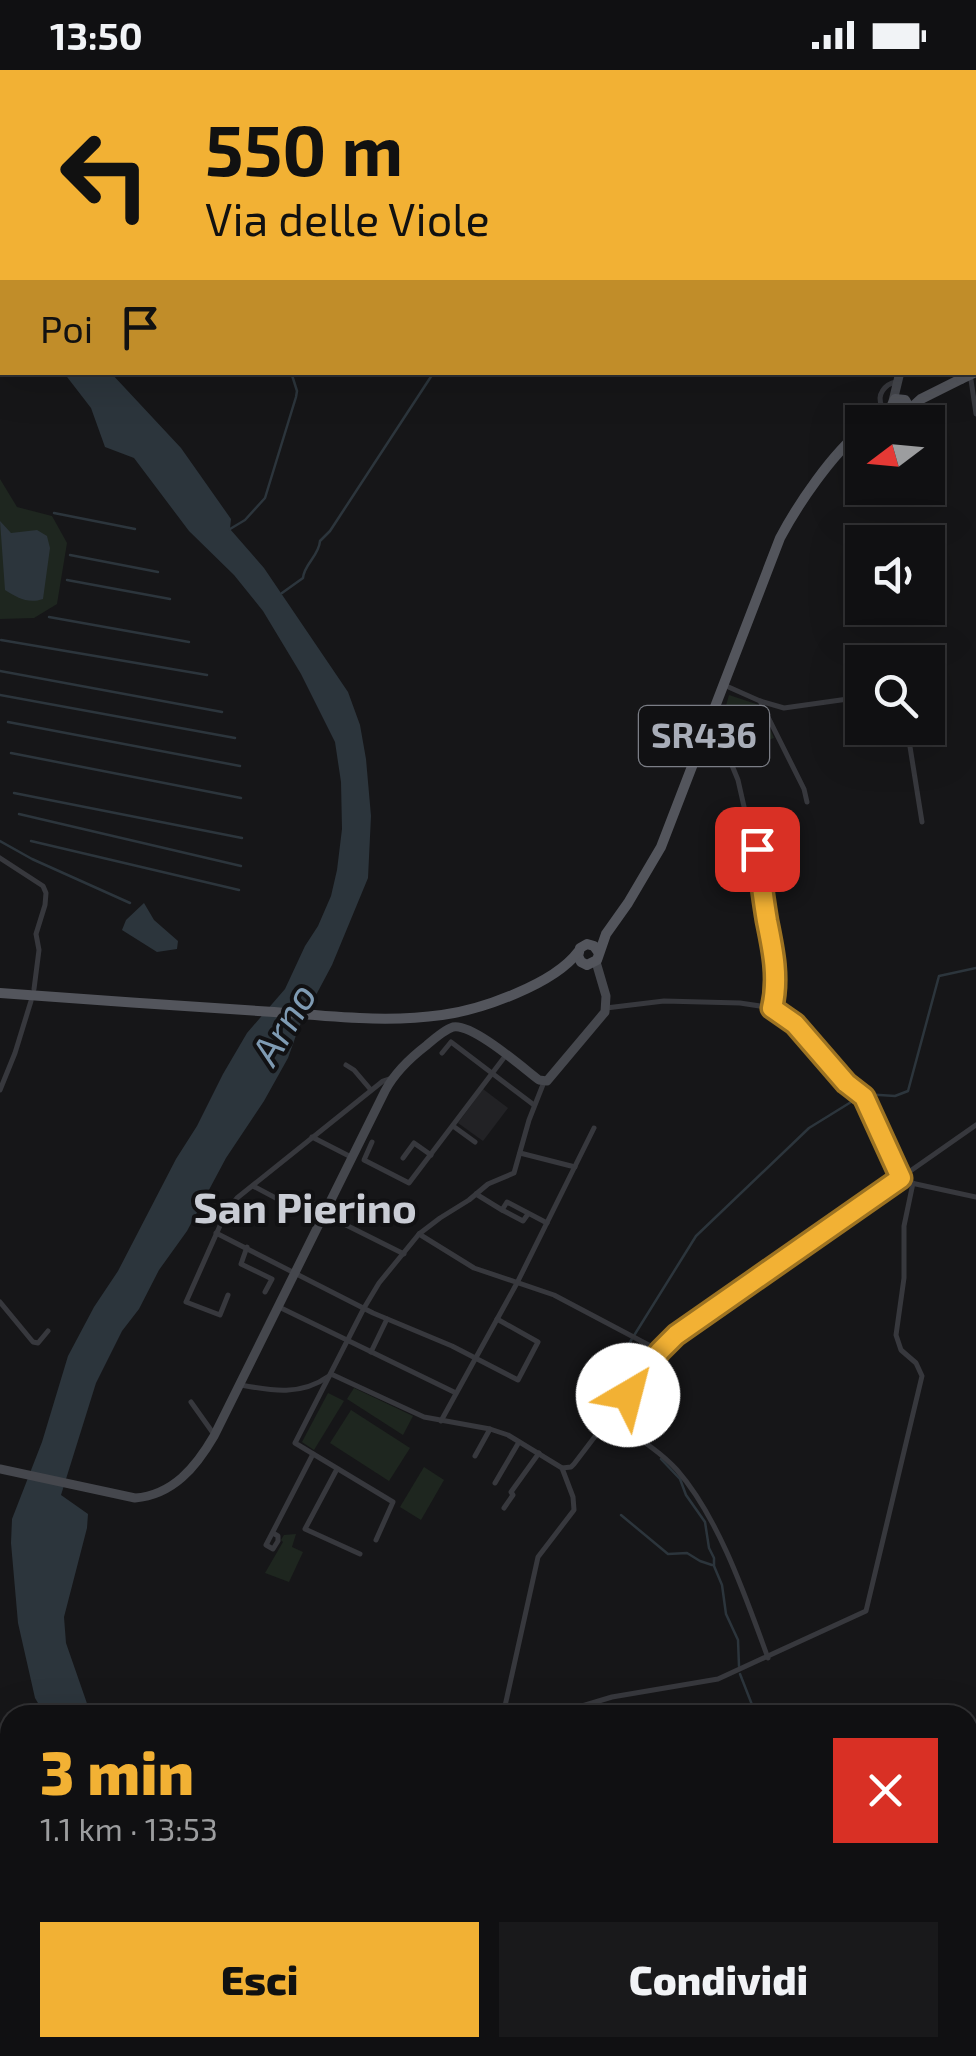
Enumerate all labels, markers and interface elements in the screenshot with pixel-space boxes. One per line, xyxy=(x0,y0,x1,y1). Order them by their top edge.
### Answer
text: 13:50 xyxy=(50,12,143,58)
text: 550 m xyxy=(205,106,403,190)
icon: left xyxy=(40,110,170,240)
text: Via delle Viole xyxy=(205,191,490,245)
icon: arrive xyxy=(113,300,168,355)
text: Poi xyxy=(40,305,93,351)
north arrow xyxy=(845,405,945,505)
map controls xyxy=(845,405,945,745)
button: sound xyxy=(845,525,945,625)
button: search xyxy=(845,645,945,745)
road number: SR436 xyxy=(639,706,769,766)
pin xyxy=(715,807,800,892)
icon: arrive xyxy=(730,822,785,877)
water label: Arno xyxy=(238,974,325,1074)
district label: San Pierino xyxy=(193,1181,417,1231)
position arrow xyxy=(576,1343,680,1447)
text: 3 min xyxy=(40,1735,194,1807)
button: close xyxy=(833,1738,938,1843)
text: 1.1 km · 13:53 xyxy=(40,1809,218,1847)
button: Esci xyxy=(40,1922,479,2037)
button: Condividi xyxy=(499,1922,938,2037)

